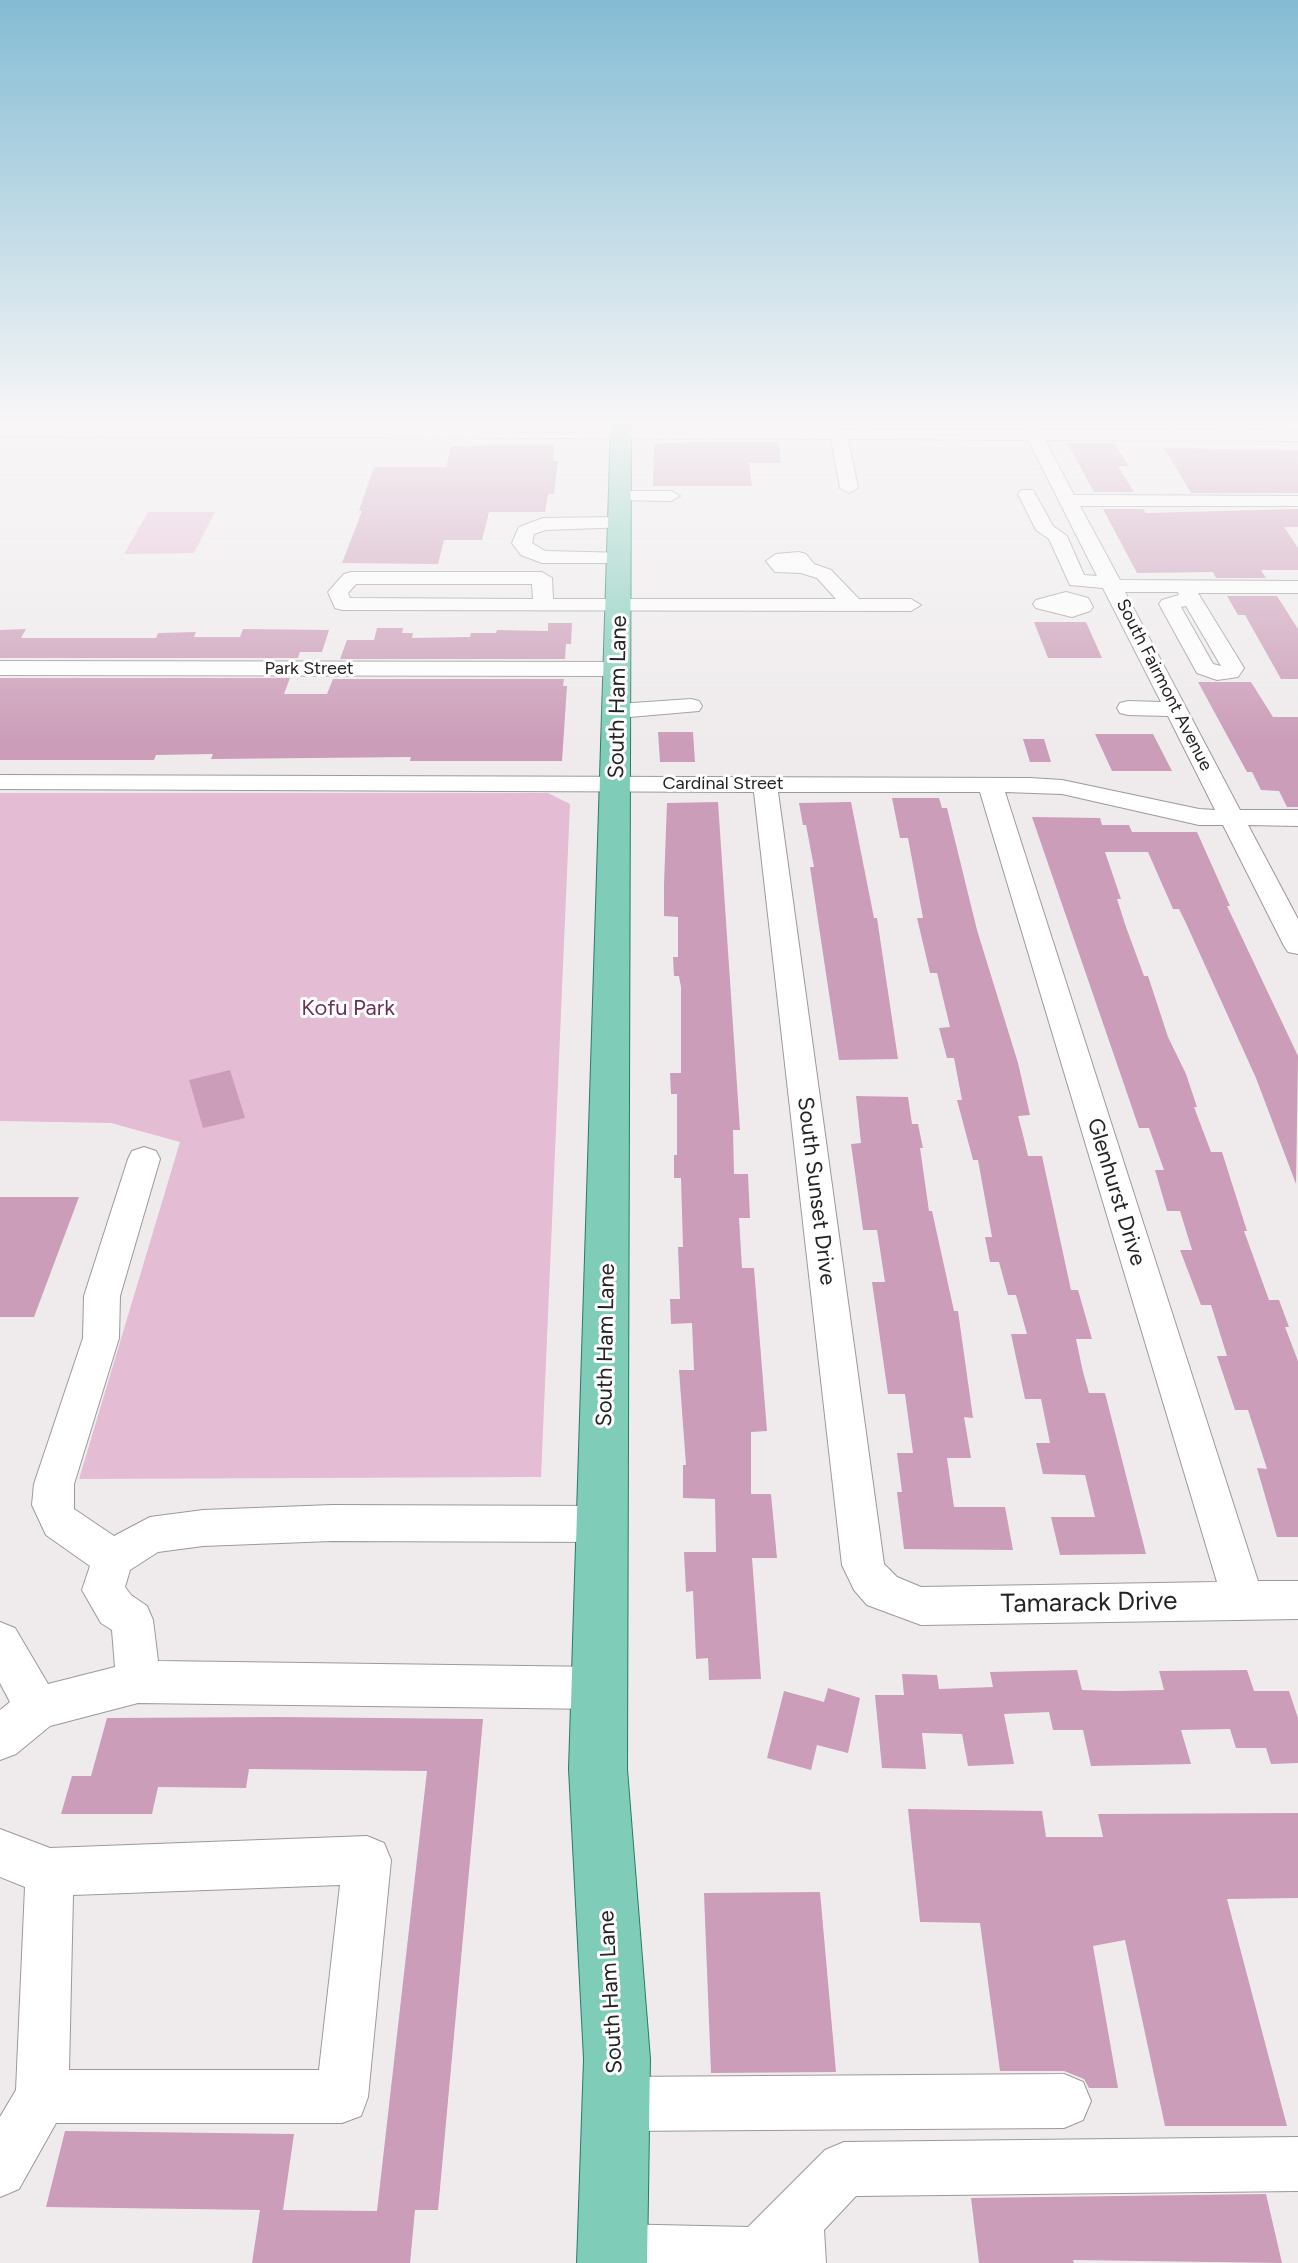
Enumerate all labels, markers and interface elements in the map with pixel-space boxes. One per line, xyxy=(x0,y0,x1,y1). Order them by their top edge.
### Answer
street label: South Fairmont Avenue xyxy=(1111,596,1217,774)
street label: South Ham Lane xyxy=(603,615,633,779)
street label: Park Street xyxy=(264,658,354,680)
street label: Cardinal Street xyxy=(663,773,783,795)
park label: Kofu Park xyxy=(301,996,395,1022)
street label: South Sunset Drive xyxy=(791,1095,841,1287)
street label: Glenhurst Drive xyxy=(1081,1115,1151,1269)
street label: South Ham Lane xyxy=(591,1263,621,1427)
street label: Tamarack Drive xyxy=(1000,1586,1178,1620)
street label: South Ham Lane xyxy=(594,1910,628,2074)

